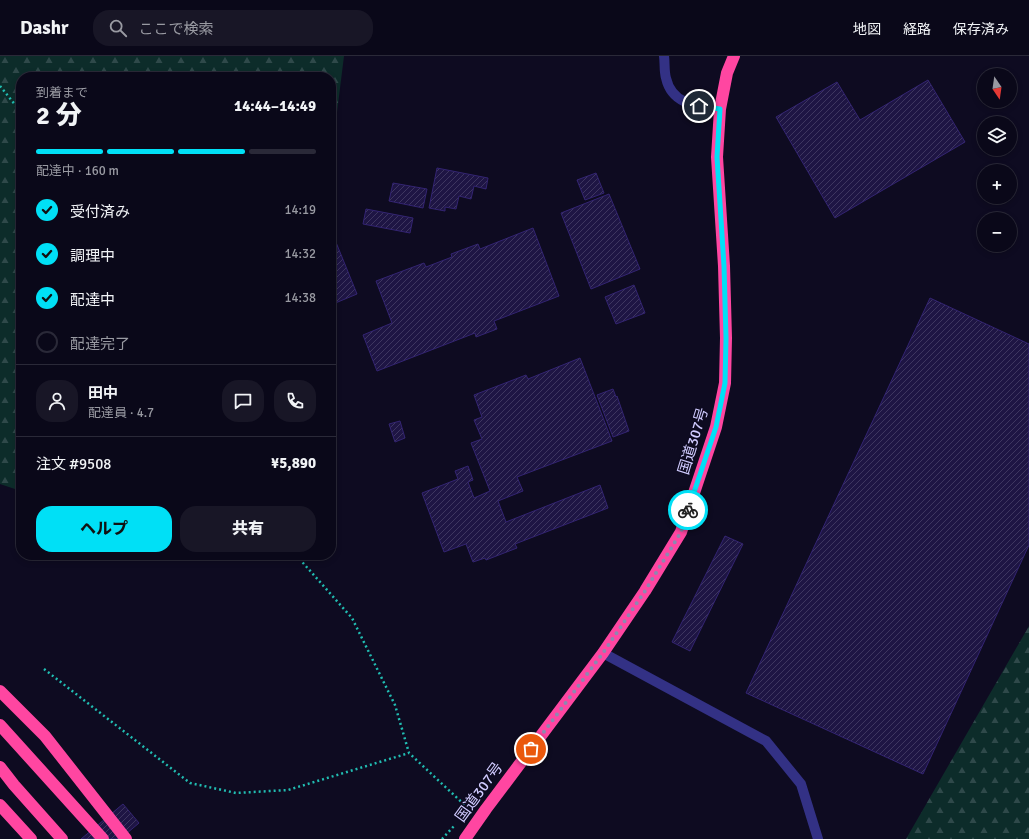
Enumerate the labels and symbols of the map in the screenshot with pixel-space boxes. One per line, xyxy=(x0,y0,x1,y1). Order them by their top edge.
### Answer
north arrow xyxy=(977,68,1017,108)
pin xyxy=(682,89,716,123)
street label: 国道307号 xyxy=(674,405,712,477)
courier xyxy=(668,490,708,530)
pin xyxy=(514,732,548,766)
street label: 国道307号 xyxy=(451,759,507,825)

